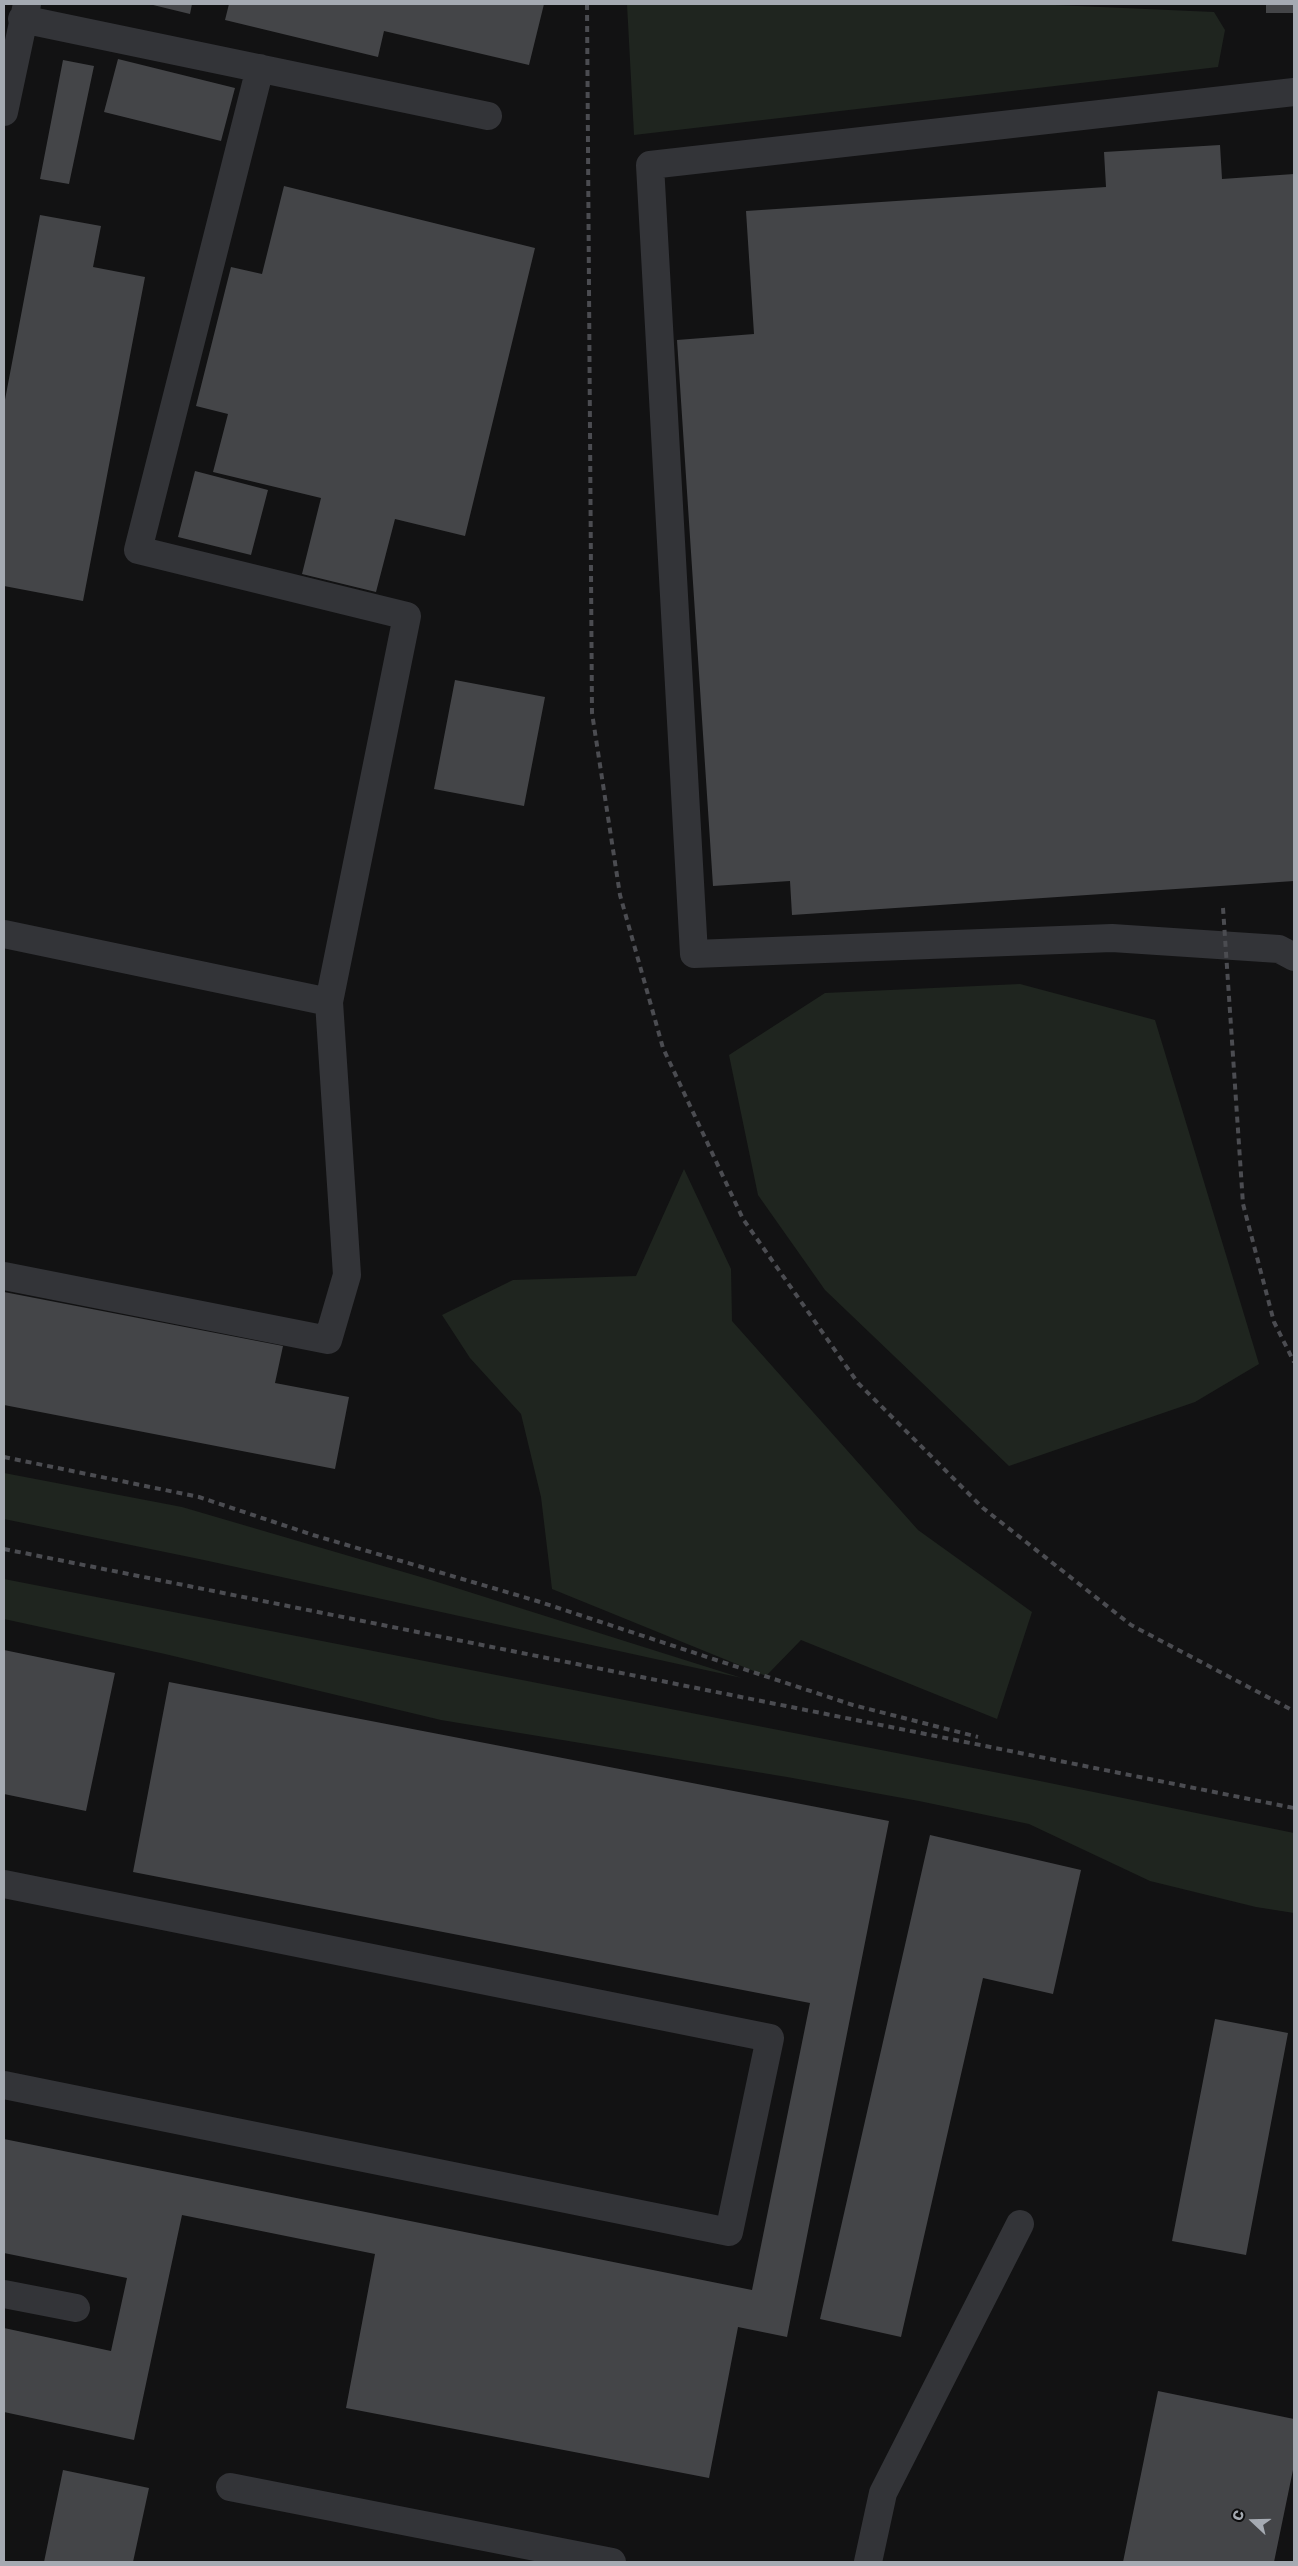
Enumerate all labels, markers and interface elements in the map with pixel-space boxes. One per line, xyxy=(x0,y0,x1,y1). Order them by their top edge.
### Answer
north arrow xyxy=(1228,2496,1278,2546)
text: С xyxy=(1229,2508,1248,2523)

